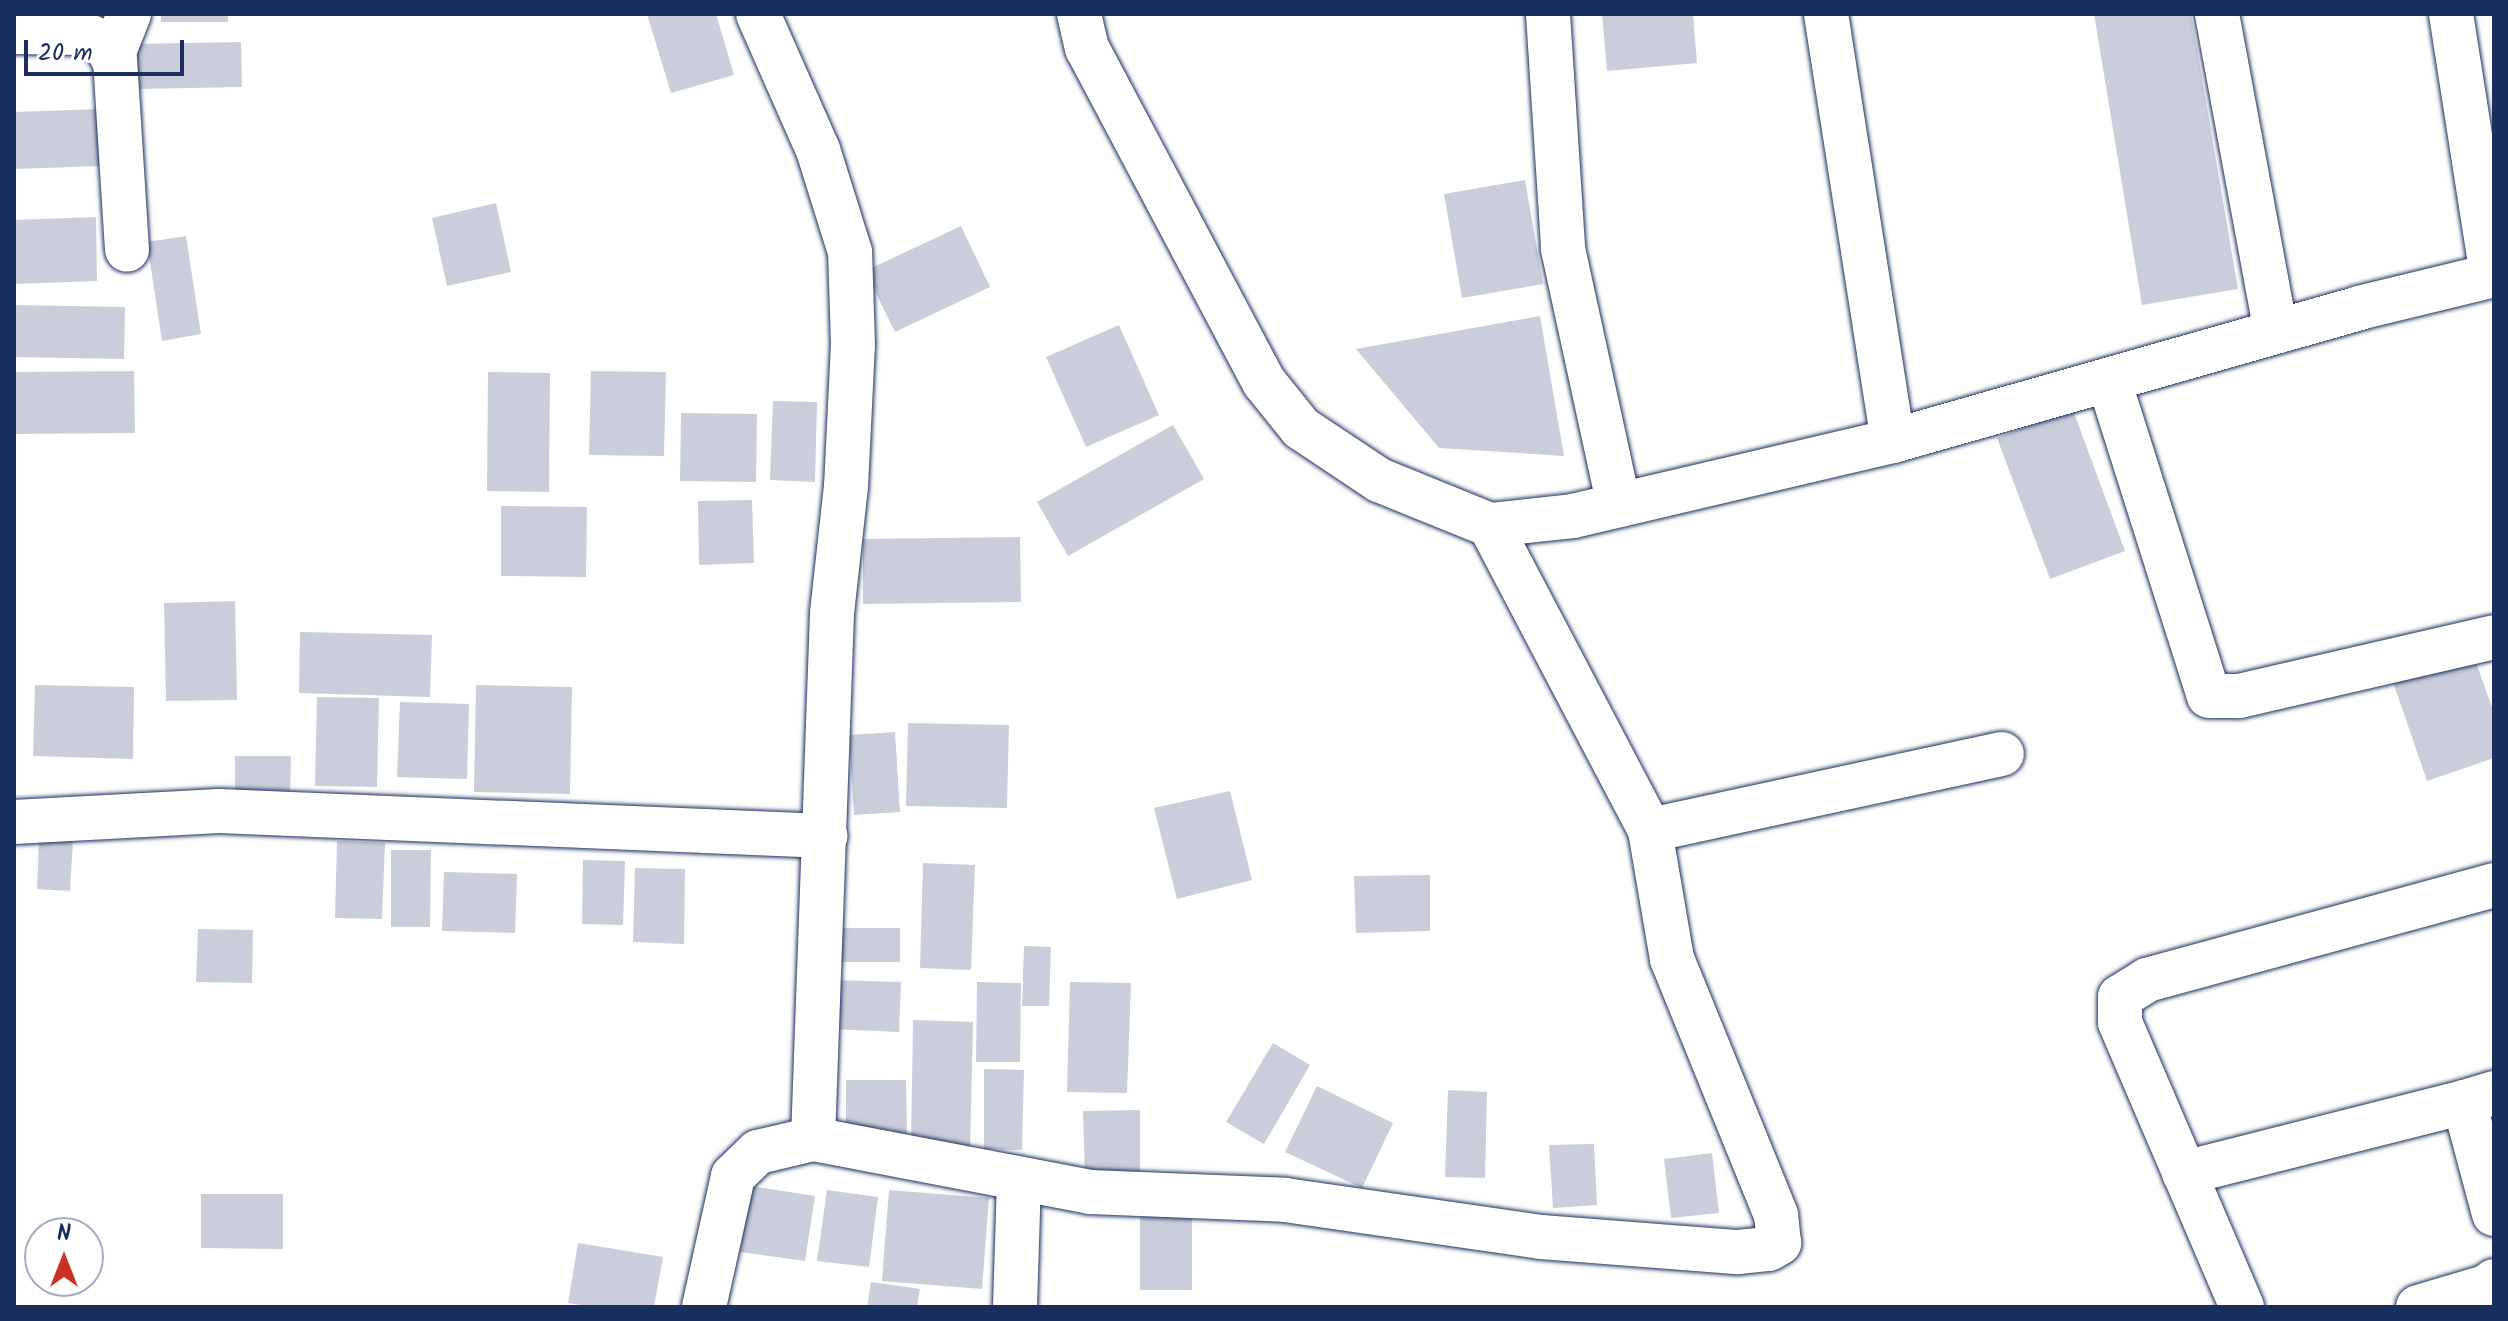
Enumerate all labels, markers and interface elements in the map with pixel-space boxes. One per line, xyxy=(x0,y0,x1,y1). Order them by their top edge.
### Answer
scale bar xyxy=(28,24,188,74)
text: 20 m xyxy=(38,34,93,73)
north arrow xyxy=(24,1217,104,1297)
text: N xyxy=(57,1217,71,1252)

